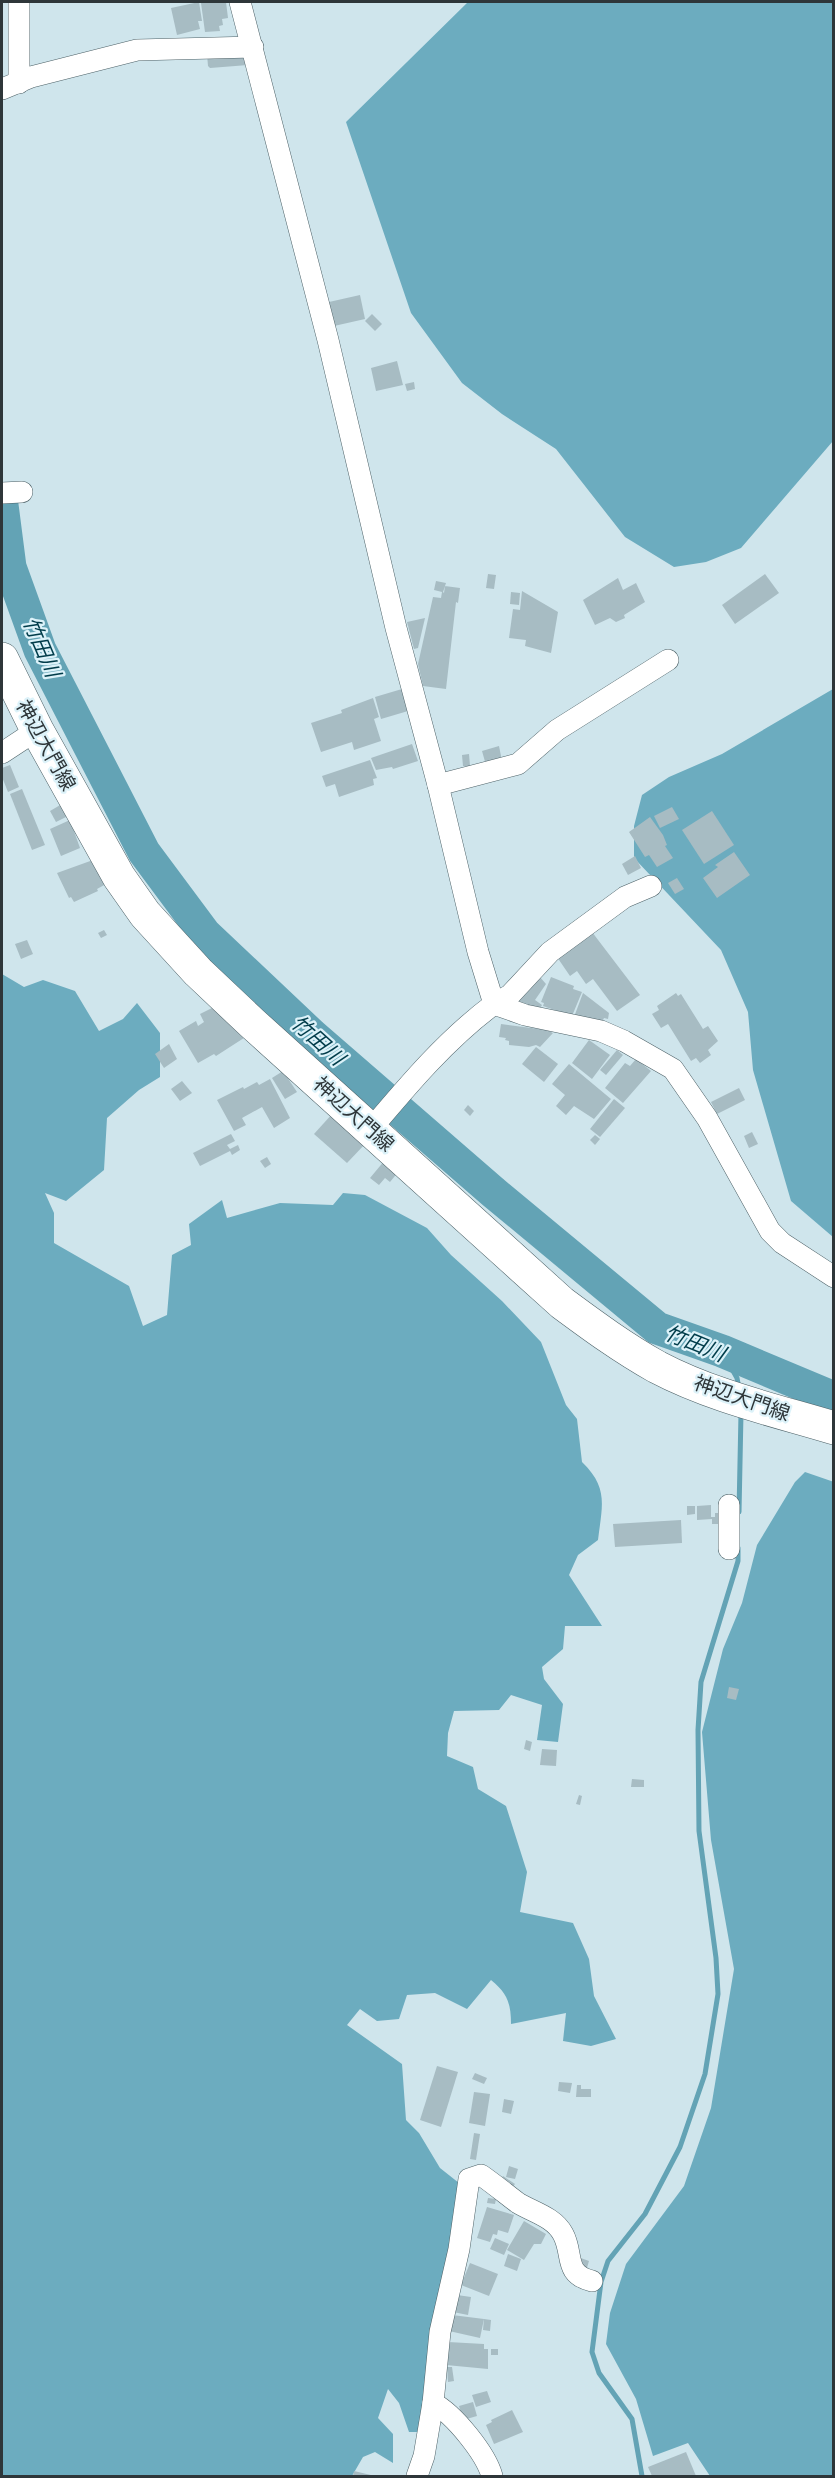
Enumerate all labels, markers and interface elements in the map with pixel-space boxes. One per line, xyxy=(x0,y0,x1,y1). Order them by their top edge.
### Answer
water label: 竹田川 xyxy=(17,613,68,683)
street label: 神辺大門線 xyxy=(10,695,82,795)
water label: 竹田川 xyxy=(286,1009,352,1072)
street label: 神辺大門線 xyxy=(308,1071,400,1157)
water label: 竹田川 xyxy=(661,1319,731,1368)
street label: 神辺大門線 xyxy=(690,1369,794,1427)

